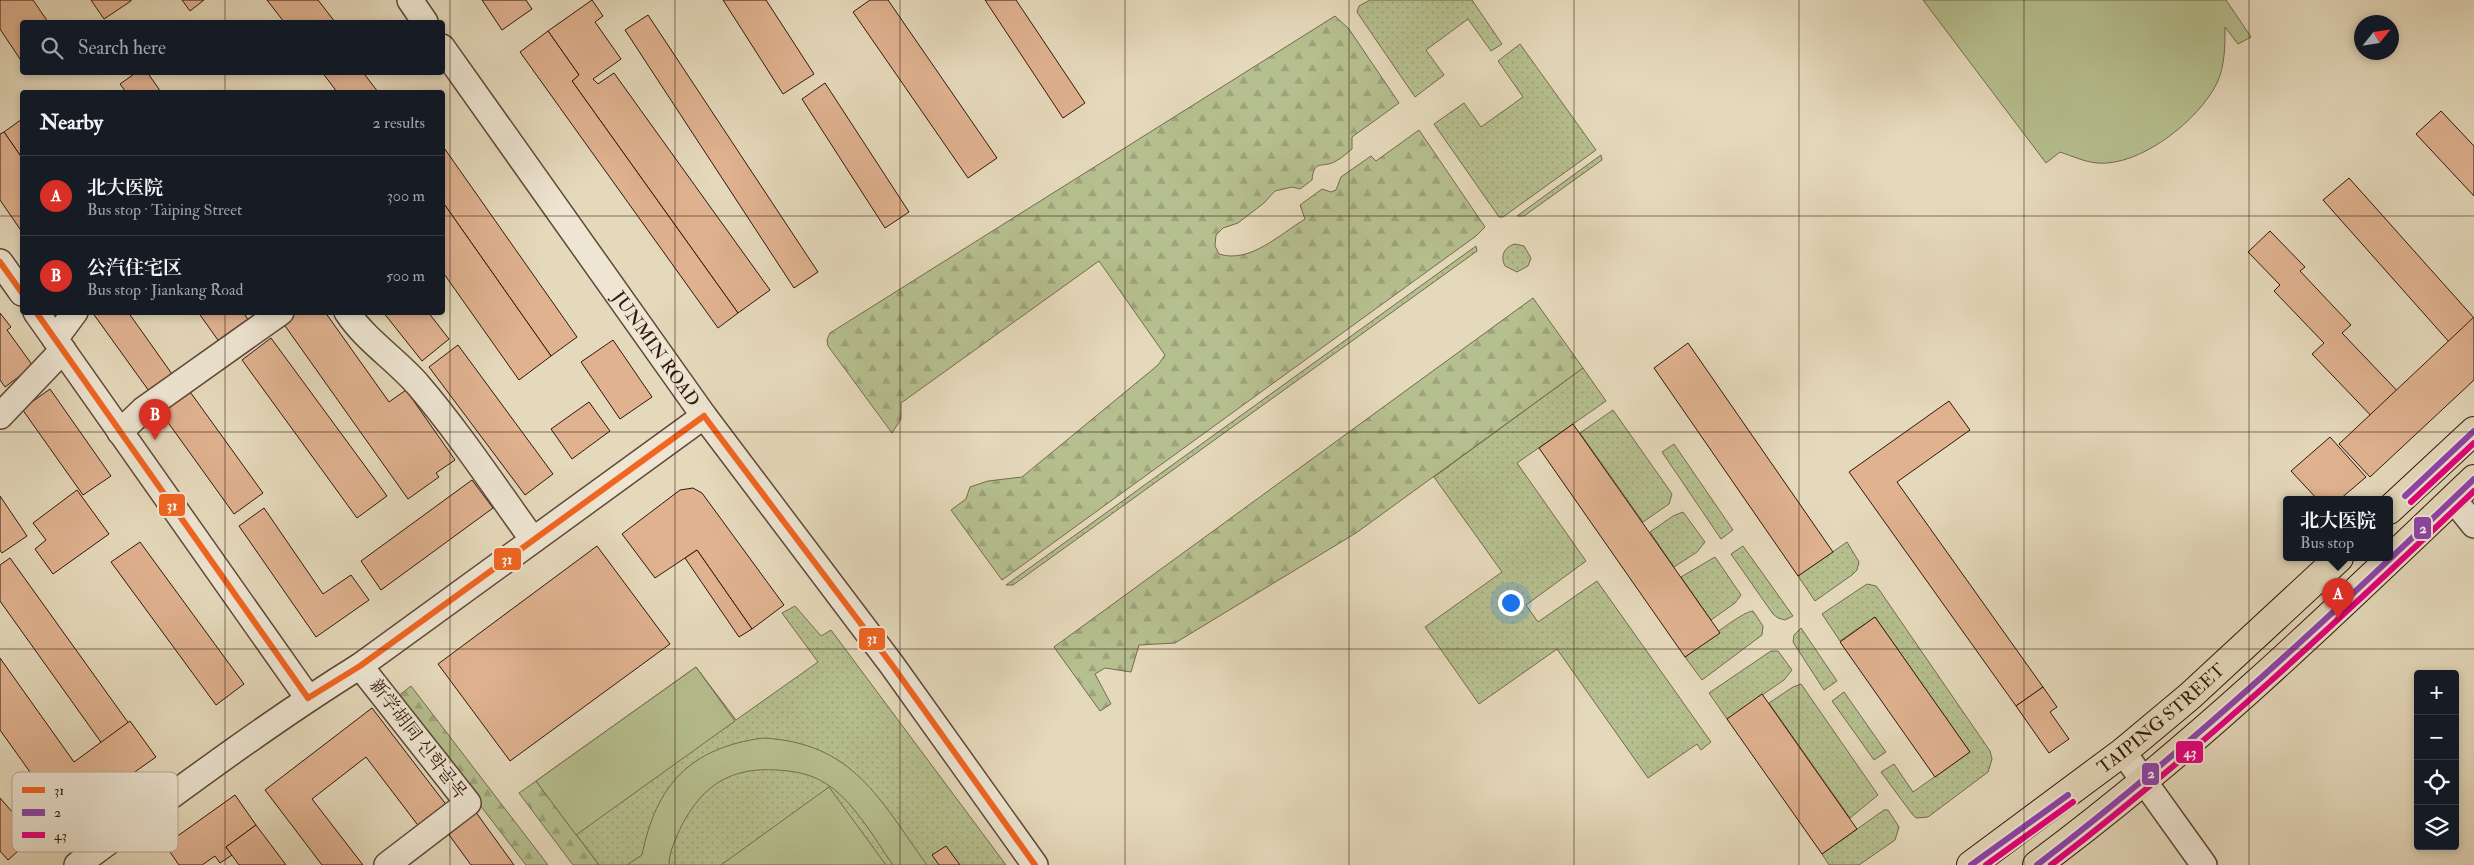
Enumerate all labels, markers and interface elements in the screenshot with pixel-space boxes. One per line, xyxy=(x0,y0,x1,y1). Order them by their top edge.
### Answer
north arrow xyxy=(2354,15,2399,60)
search box xyxy=(20,20,445,75)
icon: search xyxy=(38,34,66,62)
text: Search here xyxy=(78,36,166,60)
text: Nearby xyxy=(40,109,103,136)
text: 2 results xyxy=(372,113,425,133)
text: 北大医院 xyxy=(87,176,163,200)
text: A xyxy=(51,186,61,206)
text: 300 m xyxy=(387,186,425,206)
text: Bus stop · Taiping Street xyxy=(87,200,242,220)
text: 公汽住宅区 xyxy=(87,256,182,280)
text: B xyxy=(51,266,61,286)
text: 500 m xyxy=(386,266,425,286)
text: Bus stop · Jiankang Road xyxy=(87,280,243,300)
street label: JUNMIN ROAD xyxy=(607,286,705,411)
pin: B xyxy=(139,399,171,440)
line badge: 31 xyxy=(158,493,186,517)
popup xyxy=(2283,496,2393,561)
text: 31 xyxy=(167,497,177,514)
text: 北大医院 xyxy=(2300,509,2376,533)
line badge: 2 xyxy=(2413,516,2432,540)
text: 2 xyxy=(2419,520,2427,537)
text: Bus stop xyxy=(2300,533,2354,553)
line badge: 31 xyxy=(493,547,522,571)
text: 31 xyxy=(502,551,512,568)
pin: A xyxy=(2322,578,2354,619)
your location xyxy=(1498,590,1524,616)
line badge: 31 xyxy=(858,627,886,651)
text: 31 xyxy=(867,630,877,647)
street label: TAIPING STREET xyxy=(2093,658,2230,779)
map controls xyxy=(2414,670,2459,850)
button: + xyxy=(2414,670,2459,715)
street label: 新学胡同 신학골목 xyxy=(364,675,472,803)
button: − xyxy=(2414,715,2459,760)
line badge: 43 xyxy=(2175,740,2204,764)
text: 43 xyxy=(2183,744,2196,761)
button: locate xyxy=(2414,760,2459,805)
line badge: 2 xyxy=(2141,762,2160,786)
text: 2 xyxy=(2147,765,2155,782)
legend xyxy=(12,772,178,852)
text: 31 xyxy=(54,782,64,799)
text: 2 xyxy=(54,804,61,821)
button: layers xyxy=(2414,805,2459,850)
text: 43 xyxy=(54,827,67,844)

